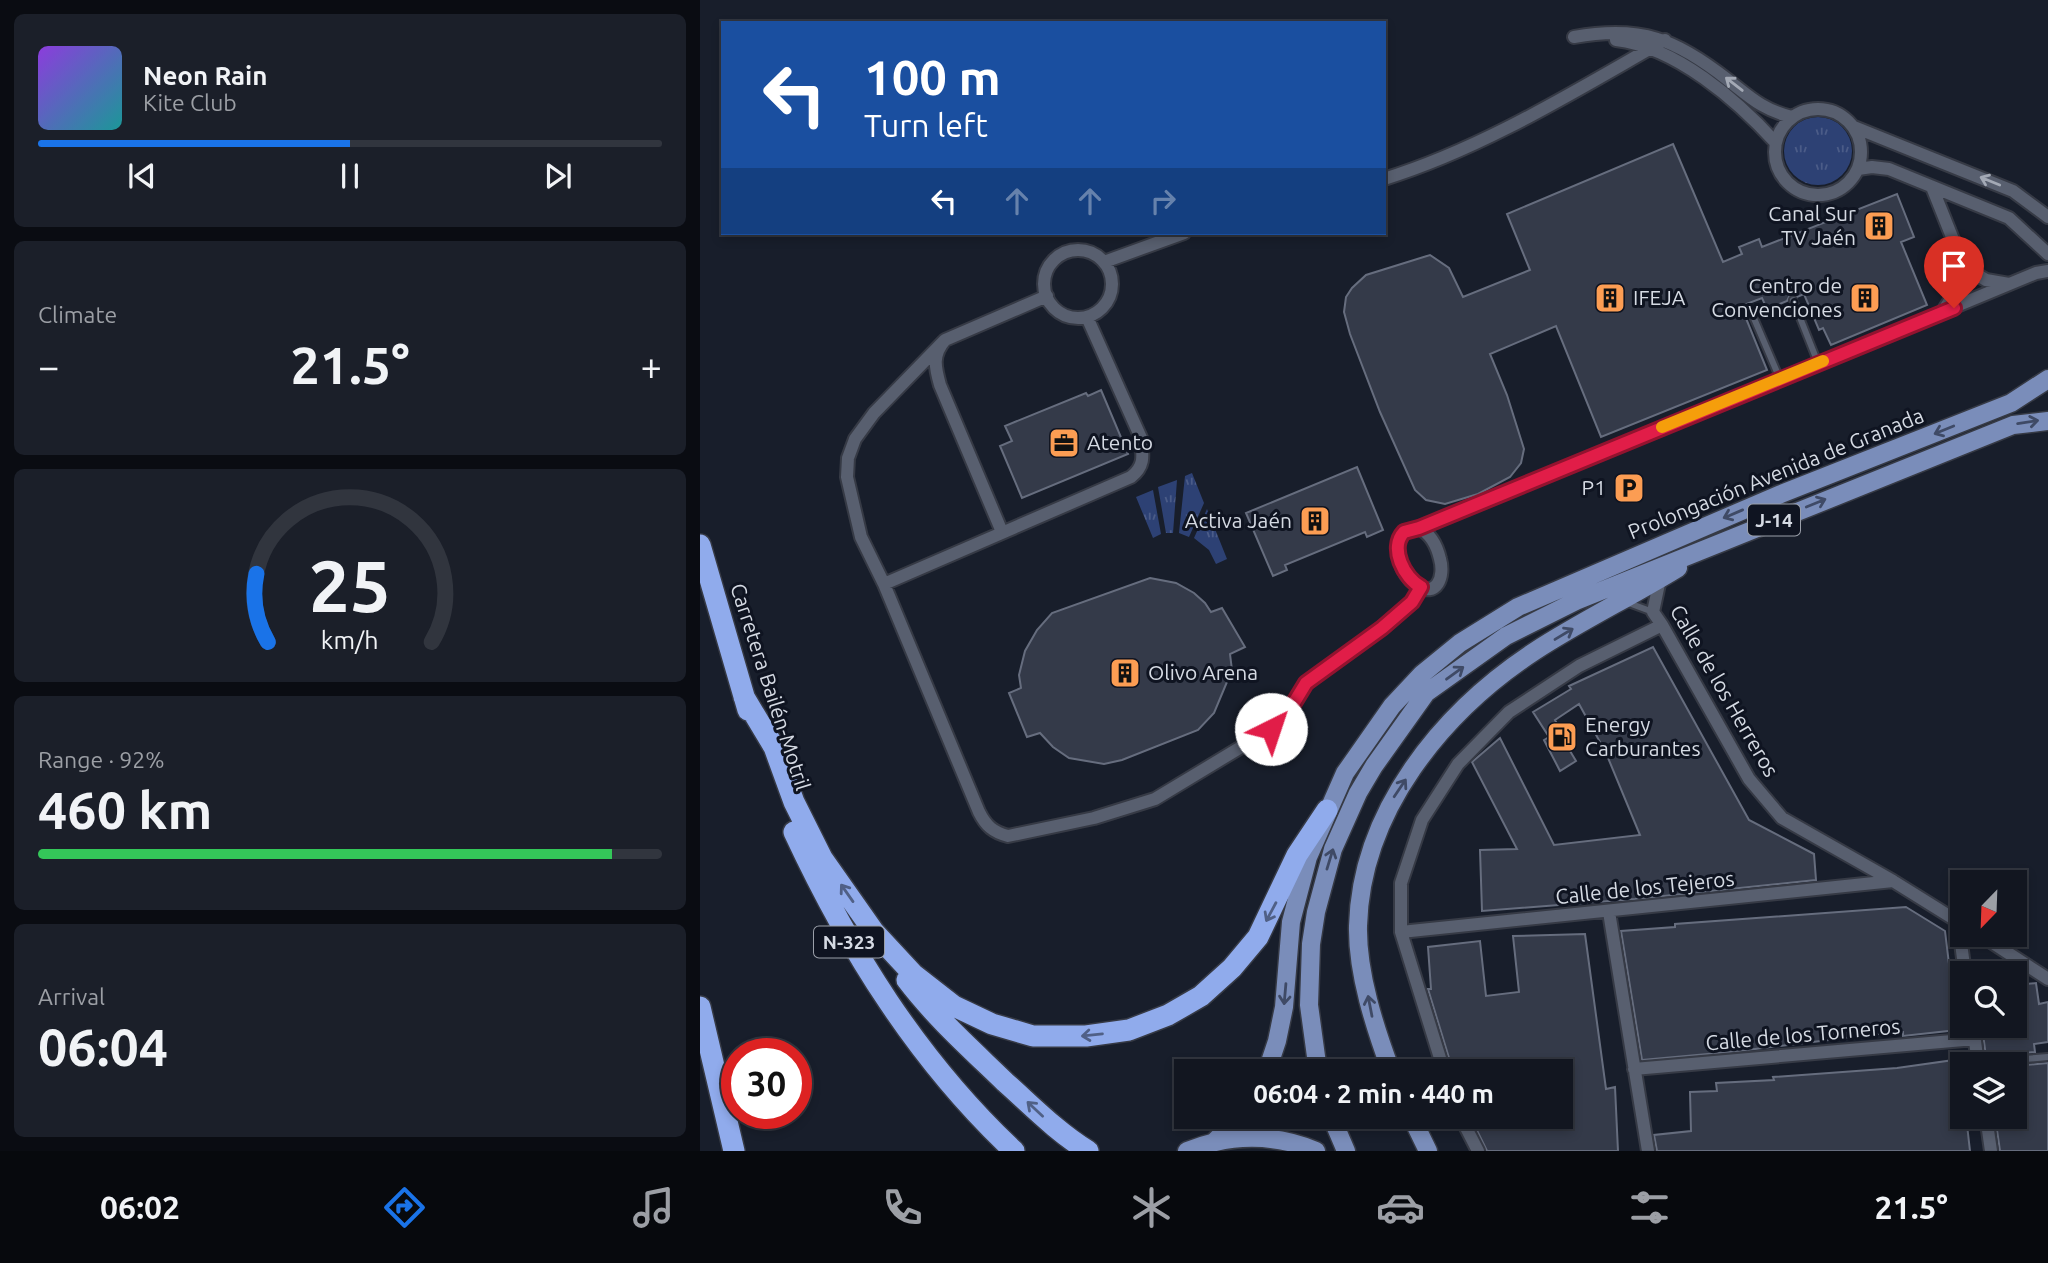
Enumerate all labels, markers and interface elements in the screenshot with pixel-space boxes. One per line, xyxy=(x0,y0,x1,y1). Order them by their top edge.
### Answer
icon: left xyxy=(749,49,840,140)
text: 100 m xyxy=(864,49,1001,104)
text: Neon Rain xyxy=(143,61,268,90)
one-way arrow xyxy=(1725,77,1743,92)
text: Kite Club xyxy=(143,90,237,115)
text: Turn left xyxy=(864,107,988,143)
icon: previous xyxy=(123,157,161,195)
icon: pause xyxy=(331,157,369,195)
icon: next xyxy=(539,157,577,195)
one-way arrow xyxy=(1980,174,2002,187)
icon: left xyxy=(925,182,963,220)
icon: ahead xyxy=(998,182,1036,220)
icon: ahead xyxy=(1071,182,1109,220)
icon: right xyxy=(1144,182,1182,220)
place label: Canal Sur TV Jaén xyxy=(1768,201,1856,249)
building icon: Canal Sur TV Jaén xyxy=(1862,209,1896,243)
pin xyxy=(1924,236,1984,308)
icon: arrive xyxy=(1935,247,1973,285)
place label: Centro de Convenciones xyxy=(1711,273,1842,321)
building icon: IFEJA xyxy=(1593,281,1627,315)
building icon: Centro de Convenciones xyxy=(1848,281,1882,315)
place label: IFEJA xyxy=(1633,285,1686,309)
text: Climate xyxy=(38,302,117,327)
text: 21.5° xyxy=(290,336,410,394)
text: − xyxy=(38,345,59,387)
text: + xyxy=(641,345,662,387)
street label: Prolongación Avenida de Granada xyxy=(1624,403,1927,544)
one-way arrow xyxy=(2016,415,2039,428)
one-way arrow xyxy=(1934,424,1956,437)
office icon: Atento xyxy=(1047,426,1081,460)
place label: Atento xyxy=(1087,430,1153,454)
parking icon: P1 xyxy=(1612,471,1646,505)
place label: P1 xyxy=(1582,475,1606,499)
one-way arrow xyxy=(1805,496,1826,509)
building icon: Activa Jaén xyxy=(1298,504,1332,538)
road number: J-14 xyxy=(1748,505,1800,536)
place label: Activa Jaén xyxy=(1185,508,1292,532)
one-way arrow xyxy=(1723,509,1744,522)
text: 25 xyxy=(309,544,391,626)
street label: Carretera Bailén-Motril xyxy=(726,580,816,793)
street label: Calle de los Herreros xyxy=(1666,600,1784,781)
text: km/h xyxy=(321,625,379,653)
one-way arrow xyxy=(1553,626,1573,640)
building icon: Olivo Arena xyxy=(1108,656,1142,690)
place label: Olivo Arena xyxy=(1148,660,1258,684)
one-way arrow xyxy=(1445,666,1464,680)
position arrow xyxy=(1234,692,1308,766)
place label: Energy Carburantes xyxy=(1585,712,1701,760)
fuel station icon: Energy Carburantes xyxy=(1545,720,1579,754)
text: Range · 92% xyxy=(38,747,165,772)
one-way arrow xyxy=(1393,779,1407,798)
text: 460 km xyxy=(38,781,212,839)
one-way arrow xyxy=(1325,848,1337,870)
street label: Calle de los Tejeros xyxy=(1554,866,1736,908)
north arrow xyxy=(1950,870,2026,947)
map controls xyxy=(1950,870,2027,1129)
one-way arrow xyxy=(840,884,854,903)
one-way arrow xyxy=(1264,901,1277,922)
road number: N-323 xyxy=(814,926,884,958)
button: search xyxy=(1950,961,2027,1038)
one-way arrow xyxy=(1278,983,1291,1005)
text: Arrival xyxy=(38,984,105,1009)
one-way arrow xyxy=(1363,995,1377,1018)
street label: Calle de los Torneros xyxy=(1705,1014,1901,1054)
text: 06:04 xyxy=(38,1018,168,1076)
one-way arrow xyxy=(1081,1029,1104,1042)
speed limit sign: 30 xyxy=(721,1038,812,1129)
button: layers xyxy=(1950,1052,2027,1129)
text: 06:04 · 2 min · 440 m xyxy=(1253,1079,1494,1108)
one-way arrow xyxy=(1026,1101,1044,1117)
icon: directions xyxy=(380,1183,429,1232)
icon: music xyxy=(629,1183,678,1232)
icon: phone xyxy=(878,1183,927,1232)
icon: climate xyxy=(1127,1183,1176,1232)
icon: car xyxy=(1376,1183,1425,1232)
icon: filters xyxy=(1625,1183,1674,1232)
text: 06:02 xyxy=(100,1189,180,1225)
text: 21.5° xyxy=(1875,1189,1948,1225)

